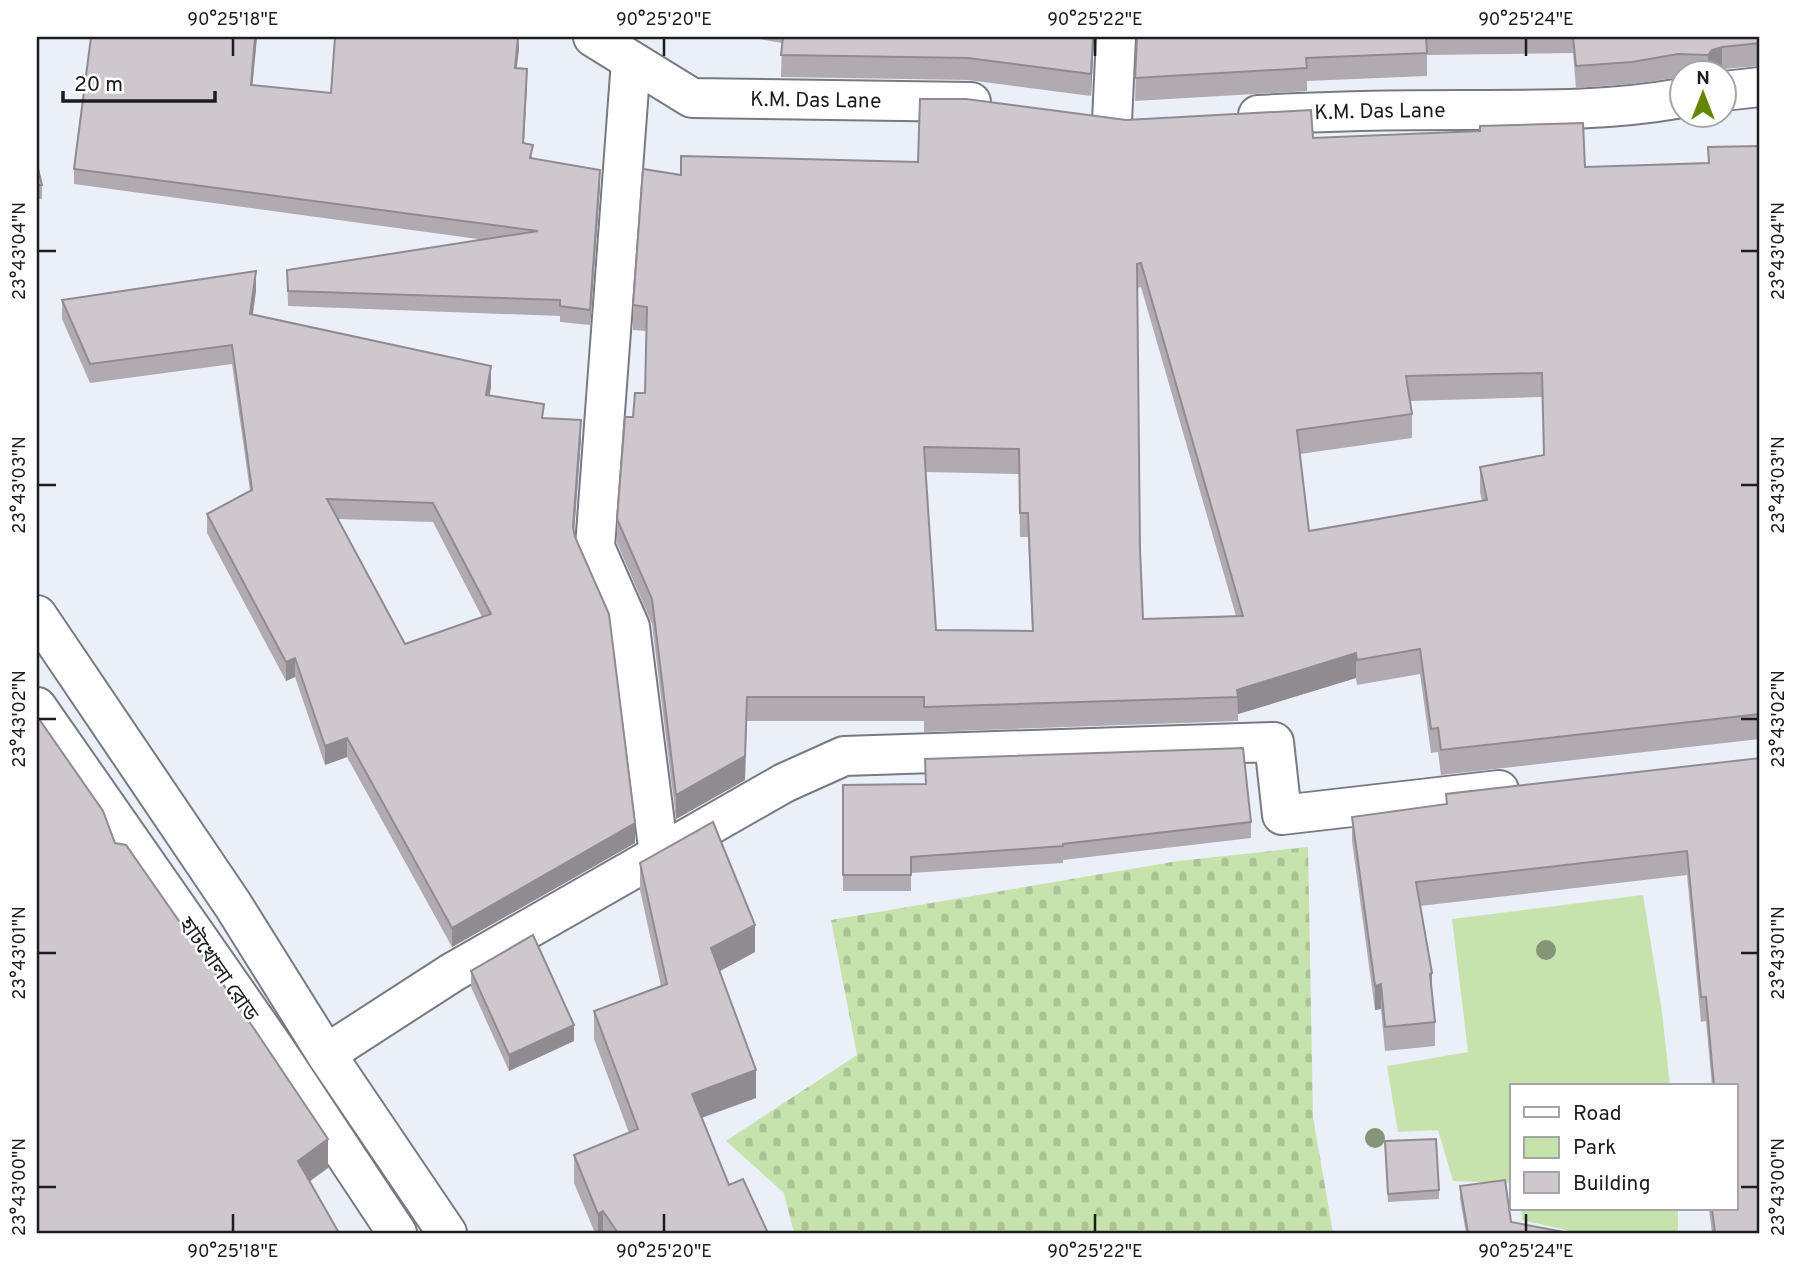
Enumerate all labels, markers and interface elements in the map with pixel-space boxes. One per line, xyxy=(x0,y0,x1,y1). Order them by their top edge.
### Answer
text: 90°25'18"E xyxy=(187,9,279,32)
text: 90°25'20"E xyxy=(616,9,712,32)
text: 90°25'22"E xyxy=(1047,9,1143,32)
text: 90°25'24"E xyxy=(1478,9,1574,32)
scale bar xyxy=(63,60,215,104)
north arrow xyxy=(1668,60,1738,130)
text: N xyxy=(1696,67,1710,91)
text: 20 m xyxy=(74,72,123,99)
street label: K.M. Das Lane xyxy=(750,87,882,116)
street label: K.M. Das Lane xyxy=(1314,98,1446,127)
text: 23°43'04"N xyxy=(9,202,32,300)
text: 23°43'04"N xyxy=(1768,202,1791,300)
text: 23°43'03"N xyxy=(9,436,32,534)
text: 23°43'03"N xyxy=(1768,436,1791,534)
text: 23°43'02"N xyxy=(9,670,32,768)
text: 23°43'02"N xyxy=(1768,670,1791,768)
text: 23°43'01"N xyxy=(9,906,32,1000)
text: 23°43'01"N xyxy=(1768,906,1791,1000)
street label: হাটখোলা রোড xyxy=(171,912,264,1028)
legend xyxy=(1510,1084,1738,1210)
text: Road xyxy=(1573,1101,1622,1128)
text: Park xyxy=(1573,1135,1616,1162)
text: 23°43'00"N xyxy=(9,1138,32,1236)
text: 23°43'00"N xyxy=(1768,1138,1791,1236)
text: Building xyxy=(1573,1171,1651,1198)
text: 90°25'18"E xyxy=(187,1241,279,1264)
text: 90°25'20"E xyxy=(616,1241,712,1264)
text: 90°25'22"E xyxy=(1047,1241,1143,1264)
text: 90°25'24"E xyxy=(1478,1241,1574,1264)

